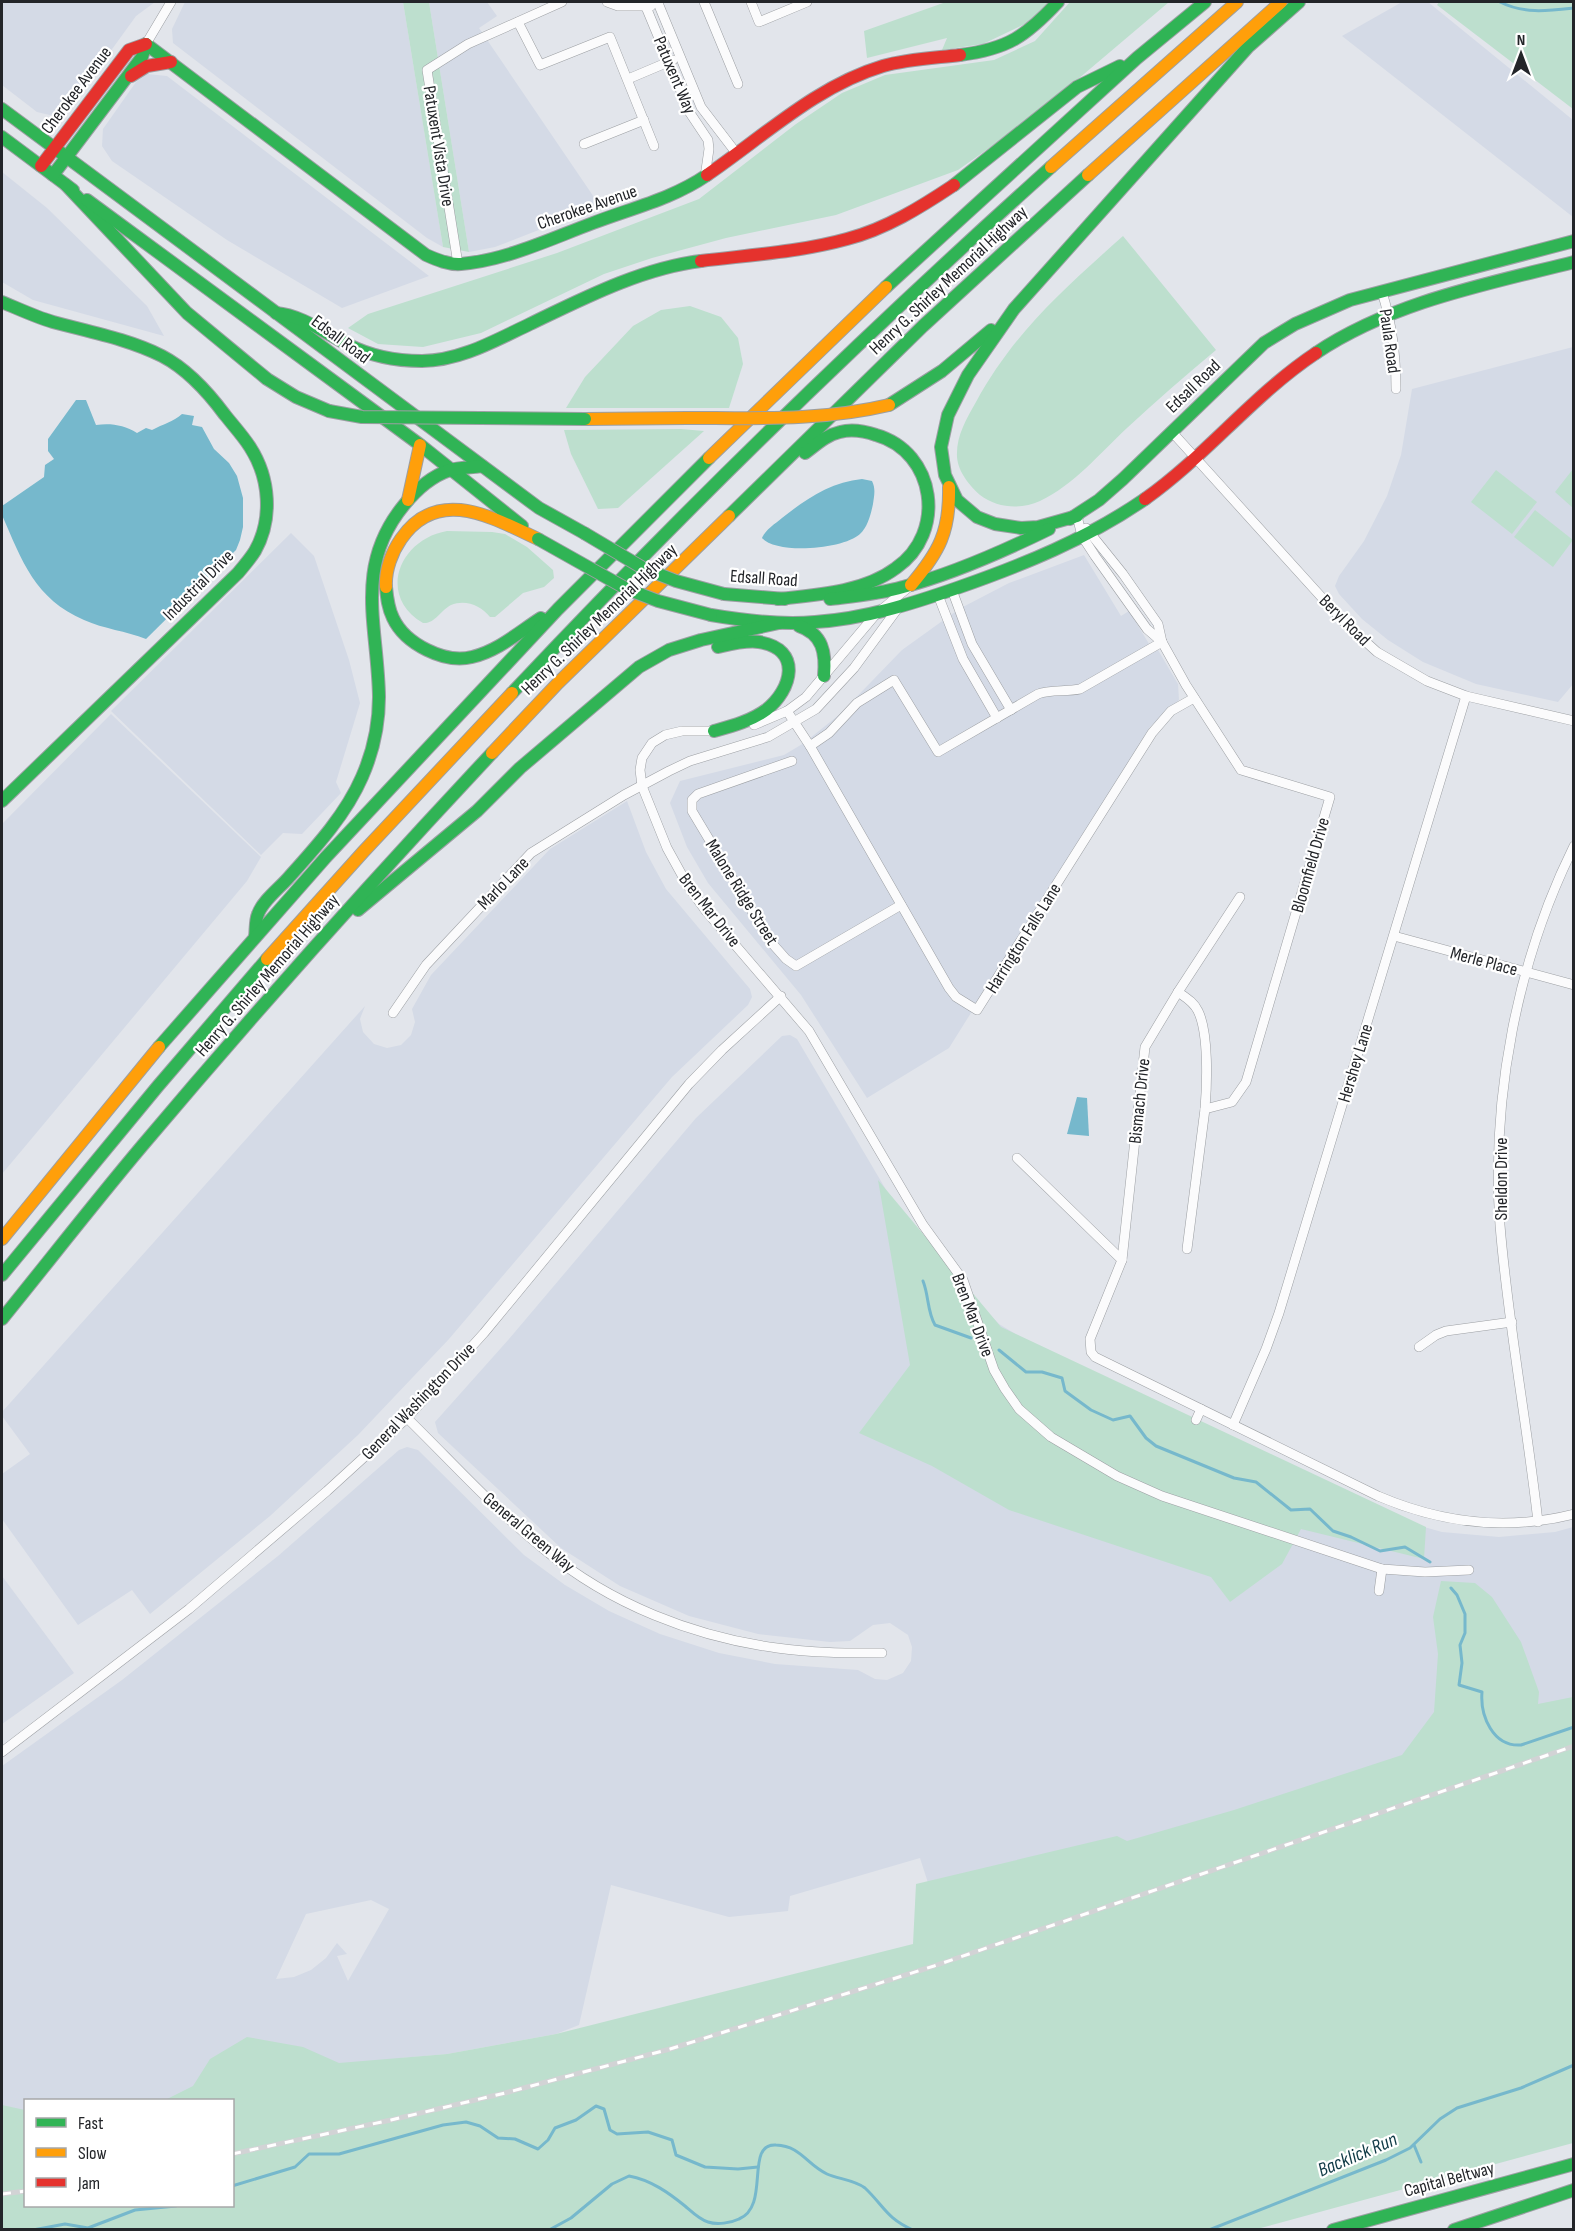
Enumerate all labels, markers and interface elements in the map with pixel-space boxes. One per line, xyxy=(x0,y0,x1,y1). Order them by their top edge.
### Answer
north arrow xyxy=(1491,24,1551,84)
text: N xyxy=(1517,31,1525,50)
street label: Patuxent Way xyxy=(649,33,700,117)
street label: Cherokee Avenue xyxy=(37,42,116,138)
street label: Patuxent Vista Drive xyxy=(419,84,458,208)
street label: Cherokee Avenue xyxy=(535,181,640,234)
street label: Henry G. Shirley Memorial Highway xyxy=(865,202,1032,359)
street label: Paula Road xyxy=(1375,307,1404,375)
street label: Edsall Road xyxy=(307,311,374,368)
street label: Edsall Road xyxy=(1162,355,1225,417)
street label: Henry G. Shirley Memorial Highway xyxy=(517,539,682,699)
street label: Industrial Drive xyxy=(159,546,238,625)
street label: Edsall Road xyxy=(729,566,798,591)
street label: Beryl Road xyxy=(1315,590,1375,650)
street label: Bloomfield Drive xyxy=(1287,815,1334,915)
street label: Malone Ridge Street xyxy=(701,836,783,949)
street label: Marlo Lane xyxy=(473,853,533,914)
street label: Bren Mar Drive xyxy=(674,869,745,951)
street label: Harrington Falls Lane xyxy=(981,879,1066,997)
street label: Henry G. Shirley Memorial Highway xyxy=(191,890,344,1061)
street label: Merle Place xyxy=(1448,942,1520,981)
street label: Hershey Lane xyxy=(1334,1021,1377,1105)
street label: Bismach Drive xyxy=(1125,1057,1154,1145)
street label: Sheldon Drive xyxy=(1491,1138,1512,1220)
street label: Bren Mar Drive xyxy=(947,1270,998,1360)
street label: General Washington Drive xyxy=(357,1338,480,1464)
street label: General Green Way xyxy=(479,1488,579,1577)
legend xyxy=(24,2099,234,2207)
text: Fast xyxy=(78,2113,104,2134)
water label: Backlick Run xyxy=(1314,2127,1401,2182)
text: Slow xyxy=(78,2143,107,2164)
street label: Capital Beltway xyxy=(1402,2157,1497,2202)
text: Jam xyxy=(77,2173,100,2194)

